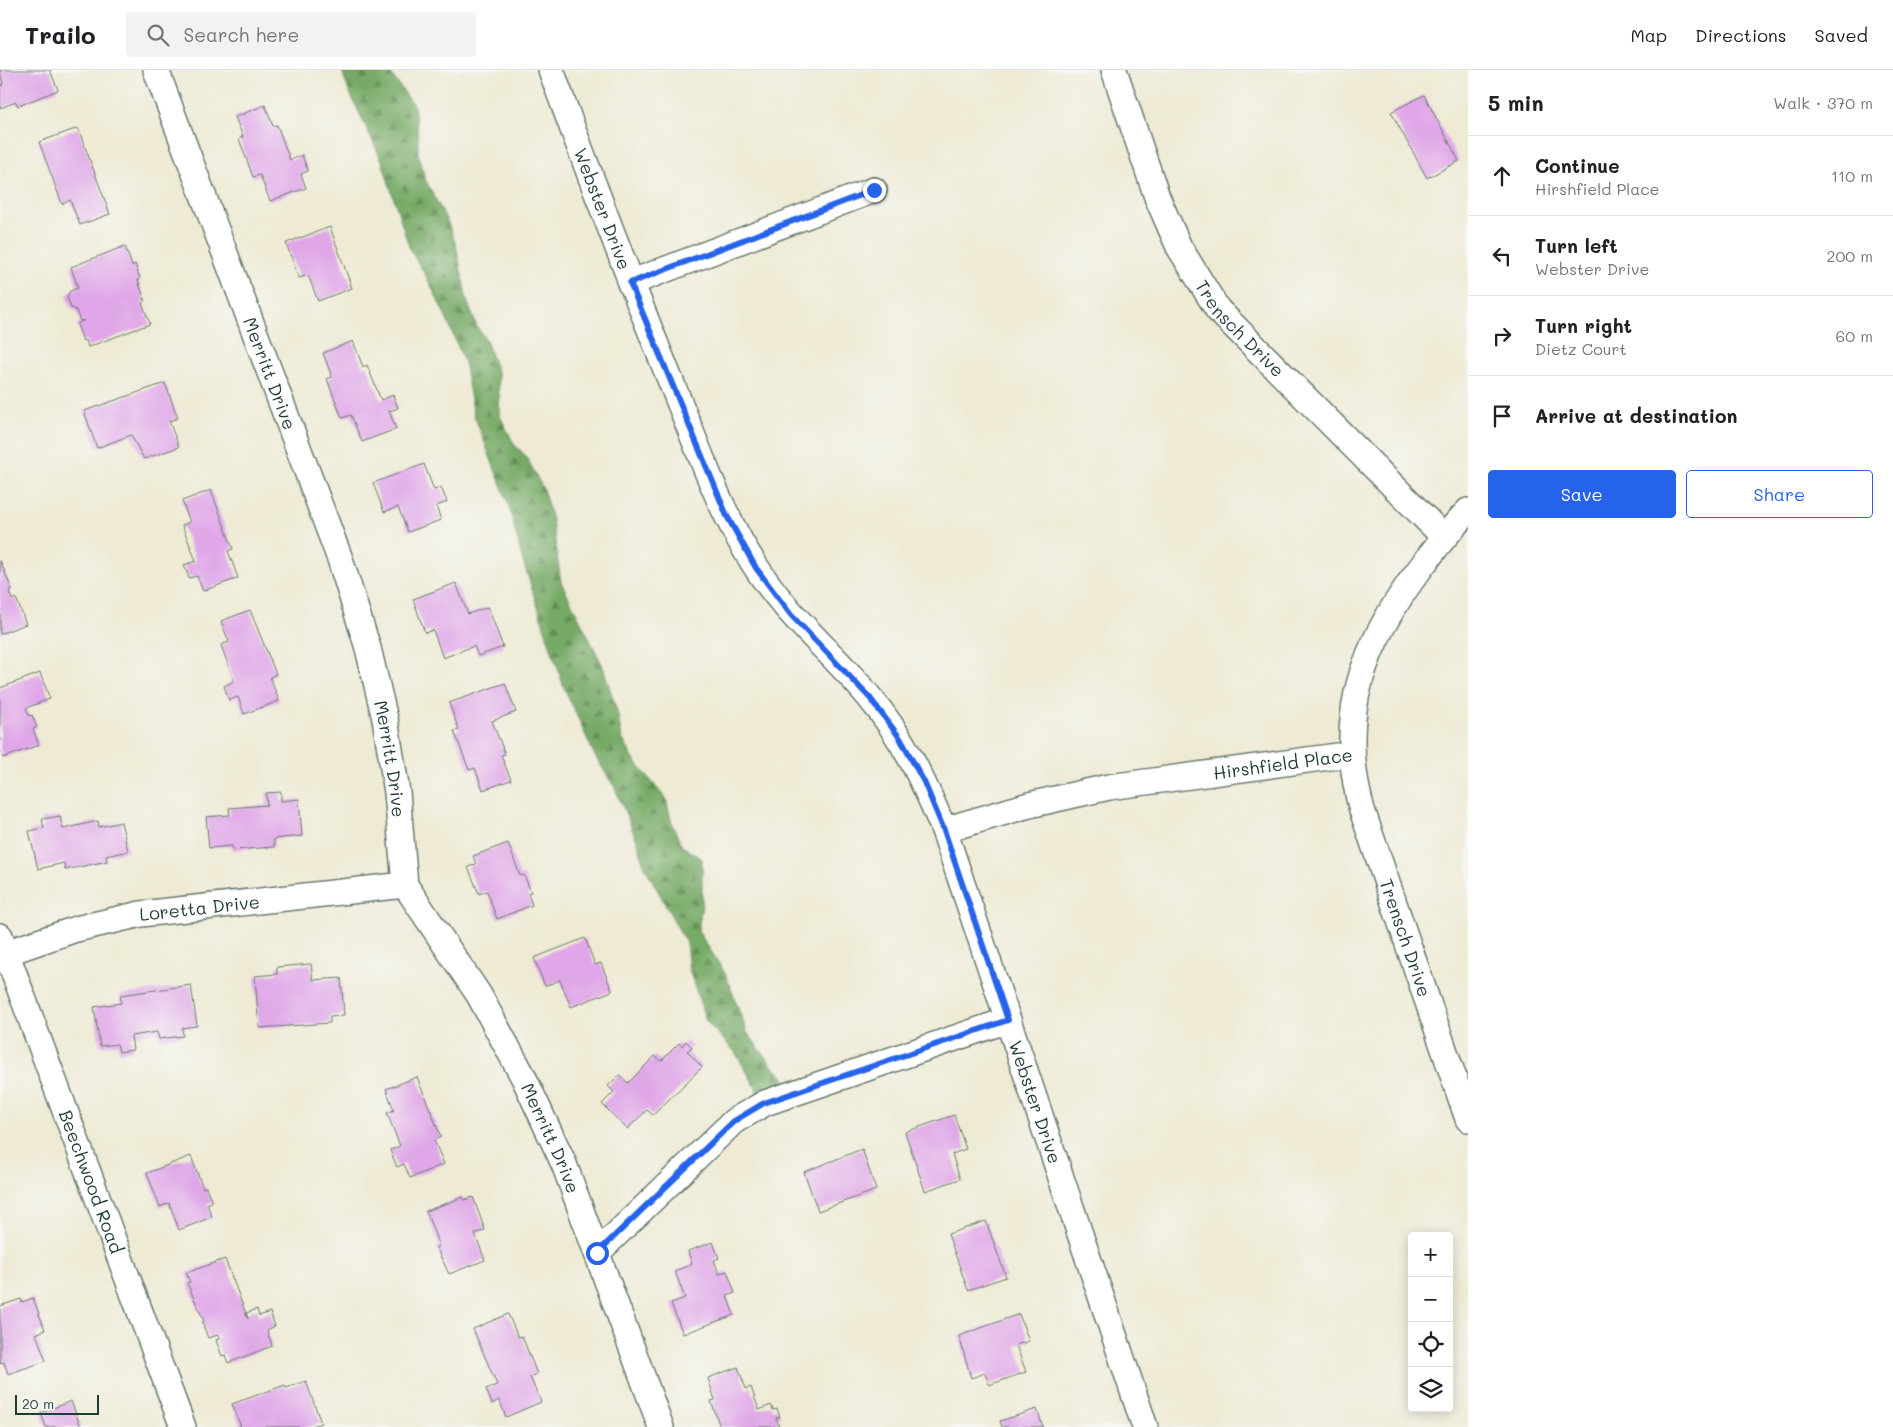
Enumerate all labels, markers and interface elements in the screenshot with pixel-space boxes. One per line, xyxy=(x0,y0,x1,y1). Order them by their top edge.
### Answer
search box xyxy=(126,12,476,57)
text: Trailo xyxy=(25,19,96,50)
icon: search xyxy=(144,21,172,49)
text: Search here xyxy=(184,22,299,47)
text: Map xyxy=(1630,23,1667,47)
text: Directions xyxy=(1695,23,1787,47)
text: Saved xyxy=(1815,23,1868,47)
text: 5 min xyxy=(1488,89,1544,116)
text: Walk · 370 m xyxy=(1773,92,1873,113)
street label: Webster Drive xyxy=(569,144,637,273)
text: Continue xyxy=(1535,153,1620,178)
icon: ahead xyxy=(1488,162,1516,190)
text: 110 m xyxy=(1831,165,1873,186)
text: Hirshfield Place xyxy=(1535,178,1660,199)
route end xyxy=(863,179,886,202)
text: Turn left xyxy=(1535,233,1618,258)
icon: left xyxy=(1488,242,1516,270)
text: 200 m xyxy=(1826,245,1873,266)
text: Webster Drive xyxy=(1535,258,1649,279)
street label: Trensch Drive xyxy=(1190,275,1290,382)
text: Turn right xyxy=(1535,313,1632,338)
street label: Merritt Drive xyxy=(238,314,302,433)
icon: right xyxy=(1488,322,1516,350)
text: 60 m xyxy=(1836,325,1873,346)
text: Dietz Court xyxy=(1535,338,1627,359)
icon: arrive xyxy=(1488,402,1516,430)
text: Arrive at destination xyxy=(1535,403,1738,428)
button: Save xyxy=(1488,470,1676,518)
button: Share xyxy=(1686,470,1873,518)
street label: Merritt Drive xyxy=(369,698,411,818)
street label: Hirshfield Place xyxy=(1212,742,1354,785)
street label: Trensch Drive xyxy=(1375,876,1437,1000)
street label: Loretta Drive xyxy=(138,889,261,926)
street label: Webster Drive xyxy=(1004,1037,1067,1167)
street label: Merritt Drive xyxy=(516,1079,586,1197)
street label: Beechwood Road xyxy=(54,1106,129,1257)
map controls xyxy=(1408,1232,1453,1412)
button: + xyxy=(1408,1232,1453,1277)
route start xyxy=(586,1242,609,1265)
button: − xyxy=(1408,1277,1453,1322)
button: locate xyxy=(1408,1322,1453,1367)
button: layers xyxy=(1408,1367,1453,1412)
scale bar xyxy=(15,1392,99,1415)
text: 20 m xyxy=(22,1394,54,1413)

